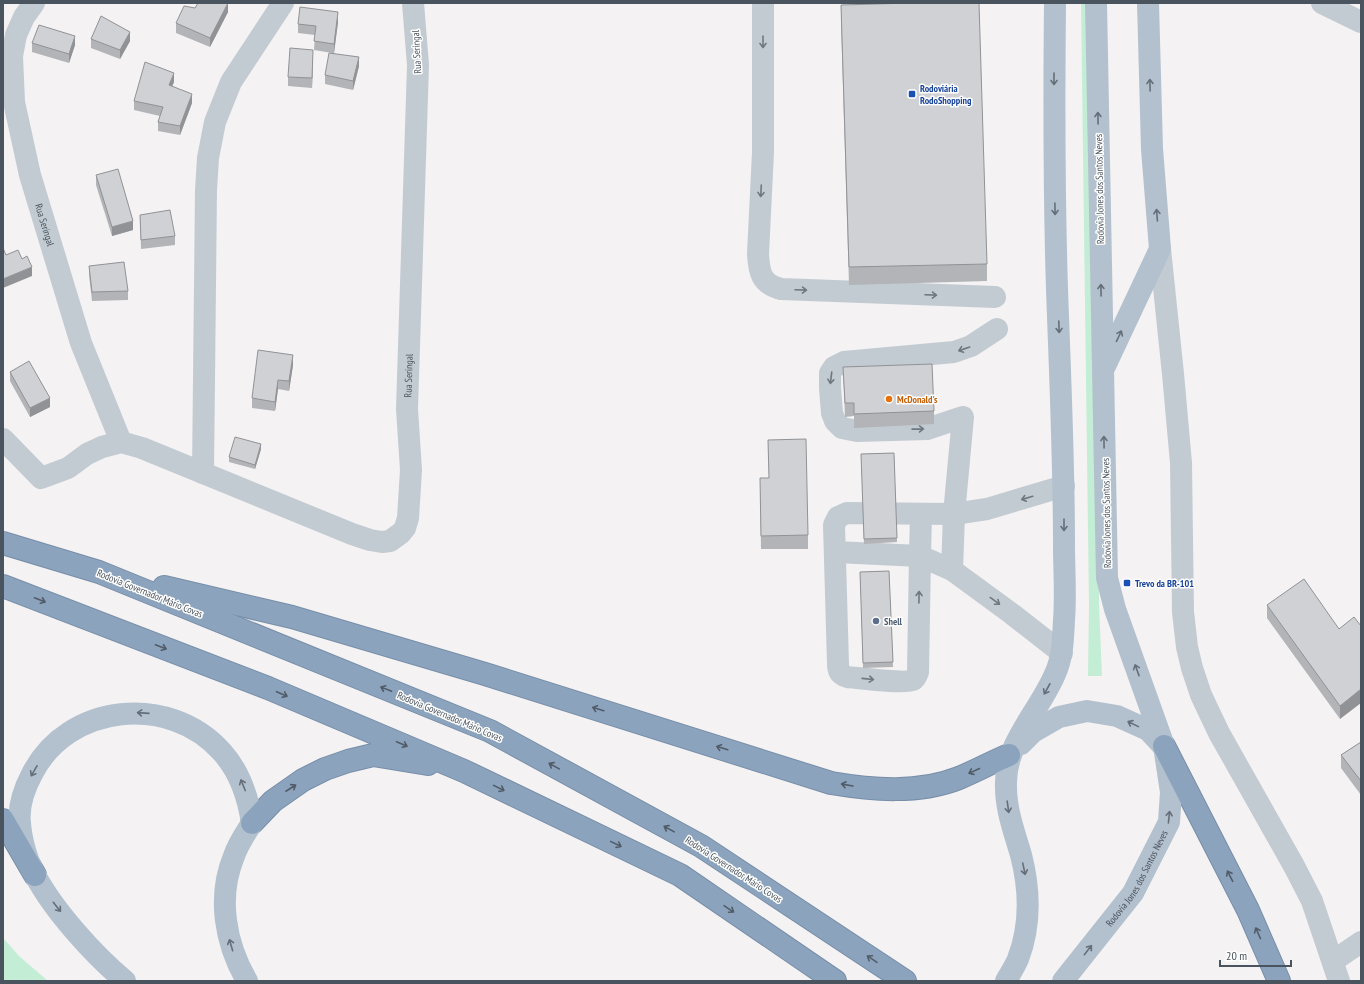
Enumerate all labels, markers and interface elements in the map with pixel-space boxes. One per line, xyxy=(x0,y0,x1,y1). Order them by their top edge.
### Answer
street label: Rua Seringal xyxy=(409,29,424,74)
one-way arrow xyxy=(759,35,767,48)
one-way arrow xyxy=(1050,72,1058,85)
one-way arrow xyxy=(1146,79,1154,92)
place label: Rodoviária RodoShopping xyxy=(920,82,972,107)
marker: Rodoviária RodoShopping xyxy=(907,89,917,99)
one-way arrow xyxy=(1094,112,1102,125)
street label: Rodovia Jones dos Santos Neves xyxy=(1092,133,1107,244)
one-way arrow xyxy=(757,184,765,197)
street label: Rua Seringal xyxy=(32,202,57,248)
one-way arrow xyxy=(1051,202,1059,215)
one-way arrow xyxy=(1153,209,1161,222)
one-way arrow xyxy=(1097,284,1105,297)
one-way arrow xyxy=(794,286,807,293)
one-way arrow xyxy=(924,291,937,298)
one-way arrow xyxy=(1055,320,1062,333)
one-way arrow xyxy=(1116,330,1123,342)
one-way arrow xyxy=(958,346,971,353)
street label: Rua Seringal xyxy=(401,353,416,398)
one-way arrow xyxy=(827,371,834,384)
place label: McDonald's xyxy=(897,393,938,406)
marker: McDonald's xyxy=(884,394,894,404)
one-way arrow xyxy=(911,426,924,433)
one-way arrow xyxy=(1100,436,1108,449)
street label: Rodovia Jones dos Santos Neves xyxy=(1099,457,1114,568)
one-way arrow xyxy=(1021,495,1034,502)
one-way arrow xyxy=(1060,518,1068,531)
street label: Rodovia Governador Mário Covas xyxy=(95,566,205,621)
place label: Trevo da BR-101 xyxy=(1135,577,1194,590)
marker: Trevo da BR-101 xyxy=(1122,578,1132,588)
one-way arrow xyxy=(915,591,923,604)
one-way arrow xyxy=(33,597,45,605)
one-way arrow xyxy=(990,597,1001,606)
place label: Shell xyxy=(884,615,903,628)
marker: Shell xyxy=(871,616,881,626)
one-way arrow xyxy=(154,643,166,651)
one-way arrow xyxy=(1132,665,1140,677)
one-way arrow xyxy=(861,676,874,683)
one-way arrow xyxy=(1043,682,1051,694)
one-way arrow xyxy=(380,685,392,692)
street label: Rodovia Governador Mário Covas xyxy=(395,688,505,745)
one-way arrow xyxy=(276,691,288,698)
one-way arrow xyxy=(593,705,605,713)
one-way arrow xyxy=(137,710,150,717)
one-way arrow xyxy=(1128,719,1140,727)
one-way arrow xyxy=(395,741,407,749)
one-way arrow xyxy=(716,744,729,751)
one-way arrow xyxy=(549,762,561,770)
one-way arrow xyxy=(30,765,38,777)
one-way arrow xyxy=(968,768,980,775)
one-way arrow xyxy=(238,780,246,792)
one-way arrow xyxy=(841,781,854,789)
one-way arrow xyxy=(285,784,296,792)
one-way arrow xyxy=(493,784,505,792)
one-way arrow xyxy=(1004,800,1012,813)
one-way arrow xyxy=(1165,810,1173,823)
one-way arrow xyxy=(663,824,675,832)
street label: Rodovia Jones dos Santos Neves xyxy=(1103,827,1171,929)
street label: Rodovia Governador Mário Covas xyxy=(683,833,785,906)
one-way arrow xyxy=(610,841,622,848)
one-way arrow xyxy=(1021,862,1029,875)
one-way arrow xyxy=(1226,870,1233,882)
one-way arrow xyxy=(52,901,61,912)
one-way arrow xyxy=(723,905,734,913)
one-way arrow xyxy=(1253,927,1261,939)
one-way arrow xyxy=(227,939,234,952)
scale bar xyxy=(1220,942,1291,968)
one-way arrow xyxy=(1083,945,1092,956)
text: 20 m xyxy=(1226,948,1247,963)
one-way arrow xyxy=(866,955,878,963)

